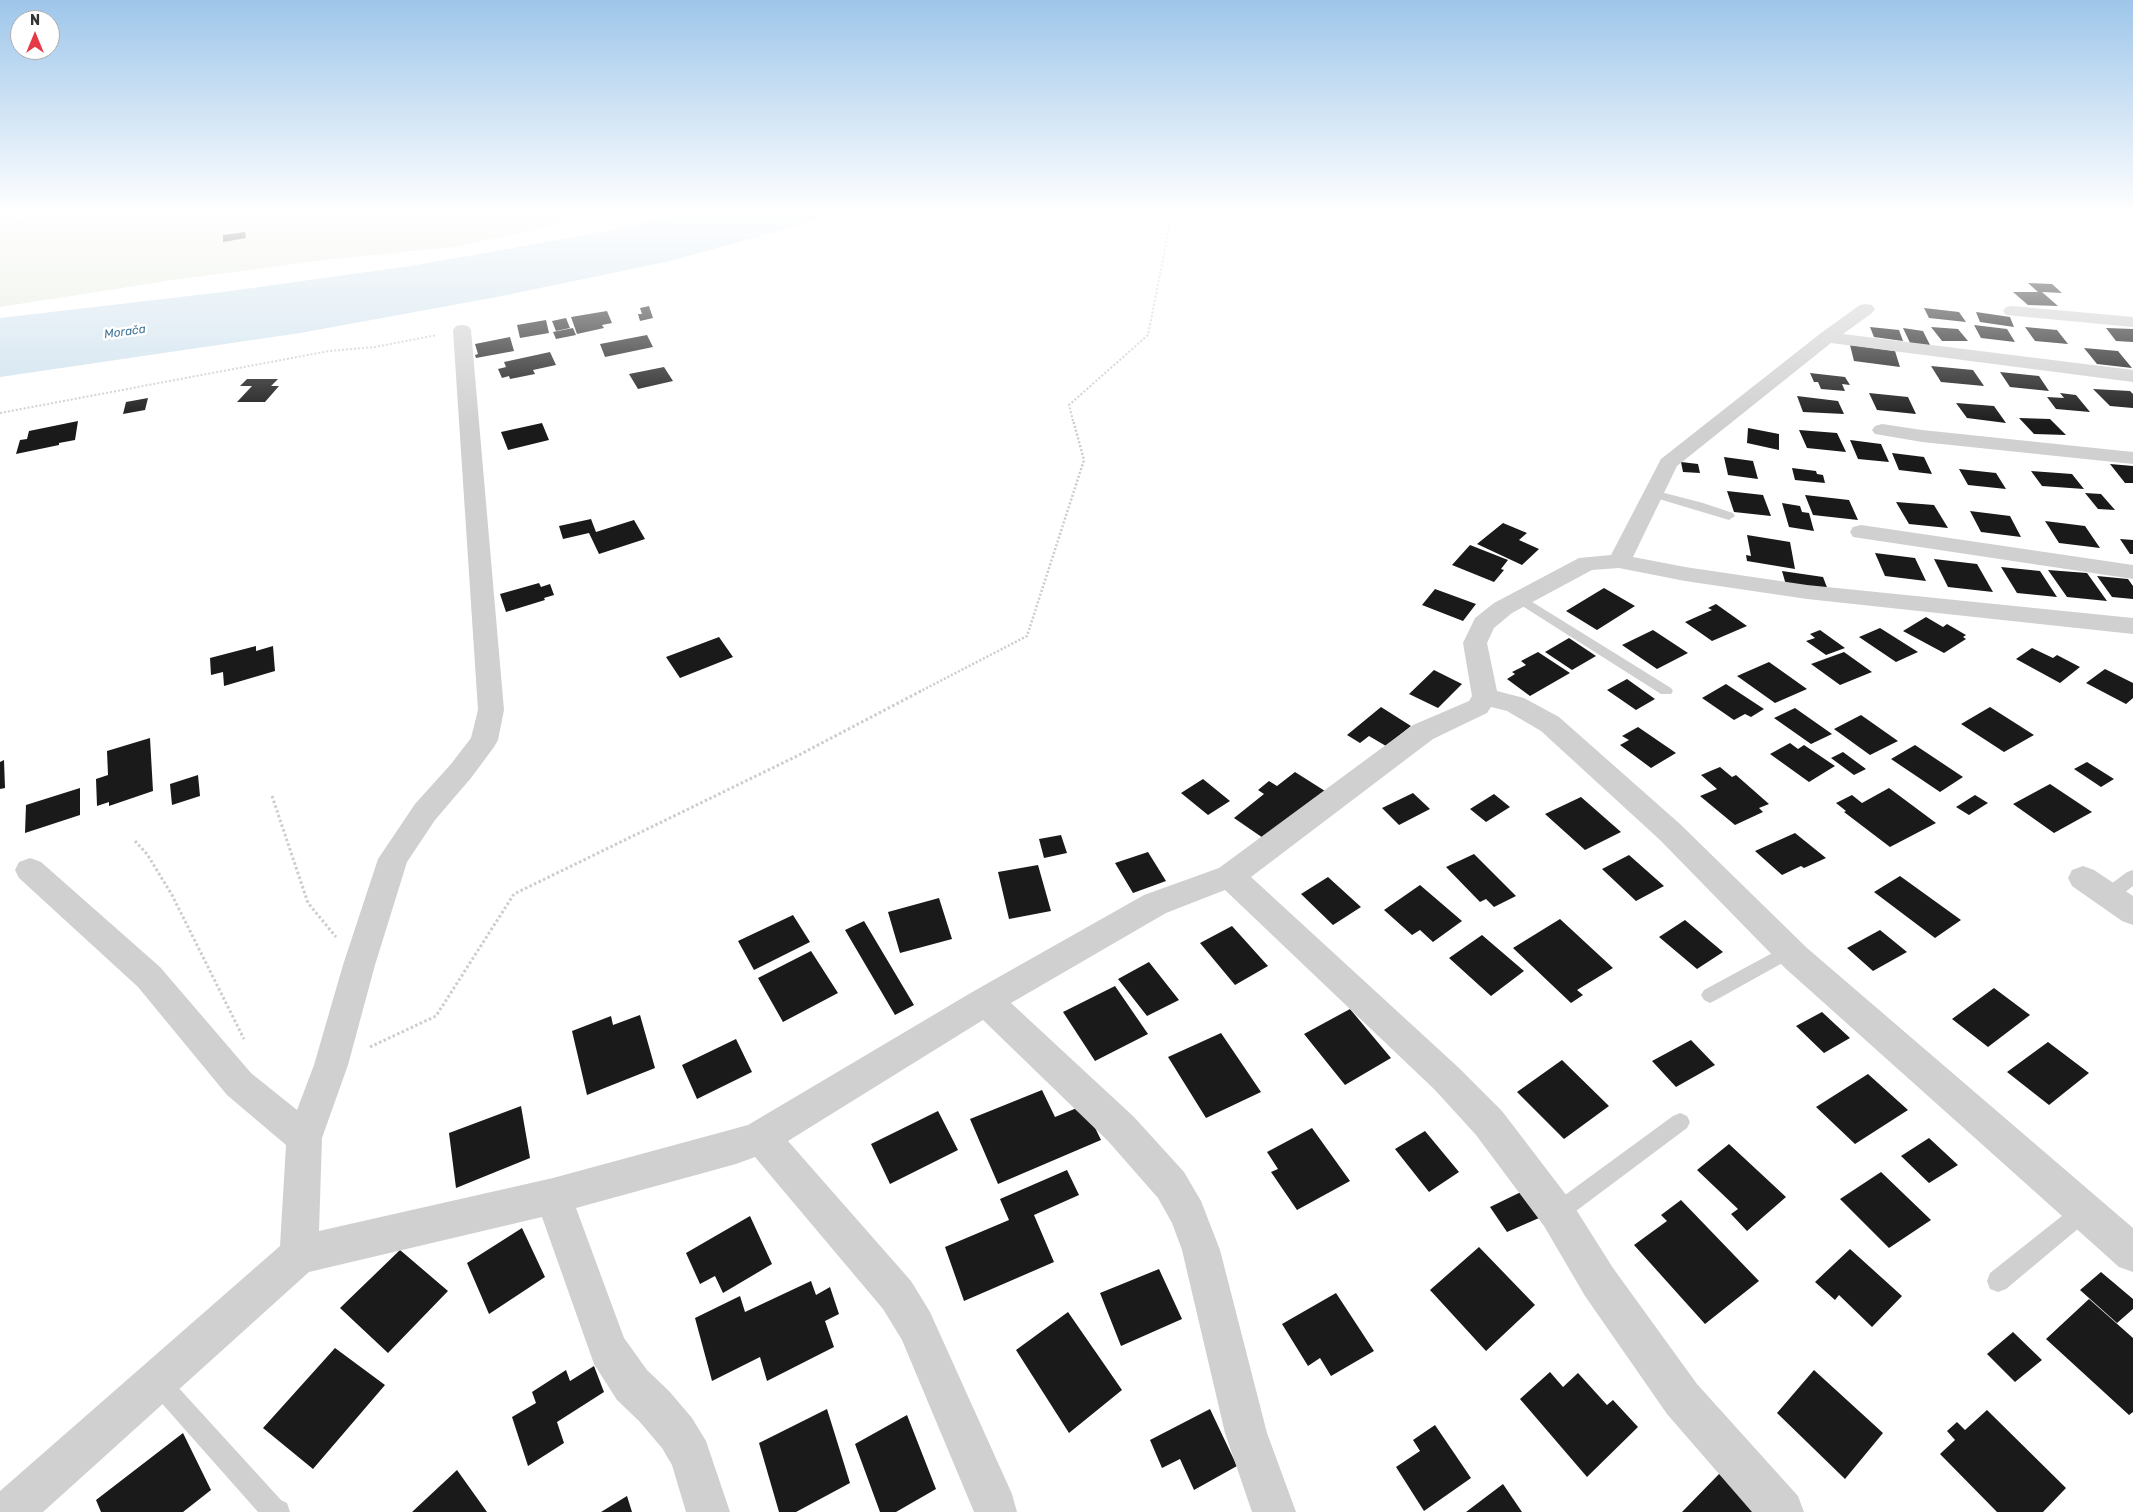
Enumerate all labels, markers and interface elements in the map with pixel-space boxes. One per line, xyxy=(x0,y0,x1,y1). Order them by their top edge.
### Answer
north arrow xyxy=(10,10,60,60)
text: N xyxy=(30,12,40,29)
water label: Morača xyxy=(103,322,147,342)

